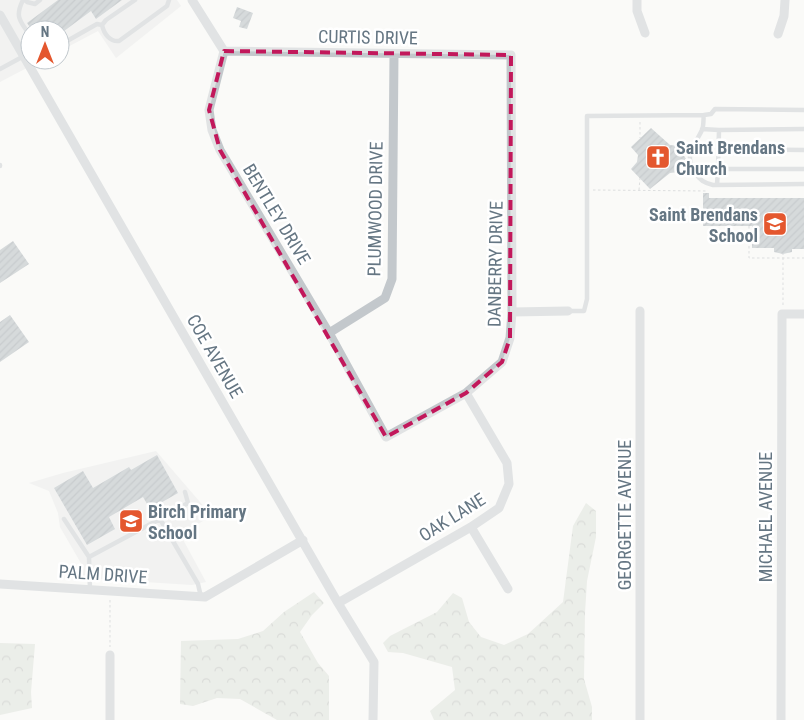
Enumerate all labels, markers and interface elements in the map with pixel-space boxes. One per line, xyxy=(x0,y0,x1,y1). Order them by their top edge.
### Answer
north arrow xyxy=(20,20,70,70)
text: N xyxy=(41,24,49,40)
street label: CURTIS DRIVE xyxy=(318,26,418,48)
place label: Saint Brendans Church xyxy=(676,137,785,179)
street label: PLUMWOOD DRIVE xyxy=(363,141,387,277)
church icon: Saint Brendans Church xyxy=(645,144,671,170)
street label: BENTLEY DRIVE xyxy=(239,160,315,268)
street label: DANBERRY DRIVE xyxy=(483,201,507,327)
place label: Saint Brendans School xyxy=(649,204,758,246)
school or university icon: Saint Brendans School xyxy=(762,211,788,237)
street label: COE AVENUE xyxy=(183,310,247,402)
street label: GEORGETTE AVENUE xyxy=(614,440,635,590)
street label: MICHAEL AVENUE xyxy=(755,452,776,582)
street label: OAK LANE xyxy=(415,488,489,546)
place label: Birch Primary School xyxy=(148,501,246,543)
school or university icon: Birch Primary School xyxy=(118,508,144,534)
street label: PALM DRIVE xyxy=(58,560,148,588)

